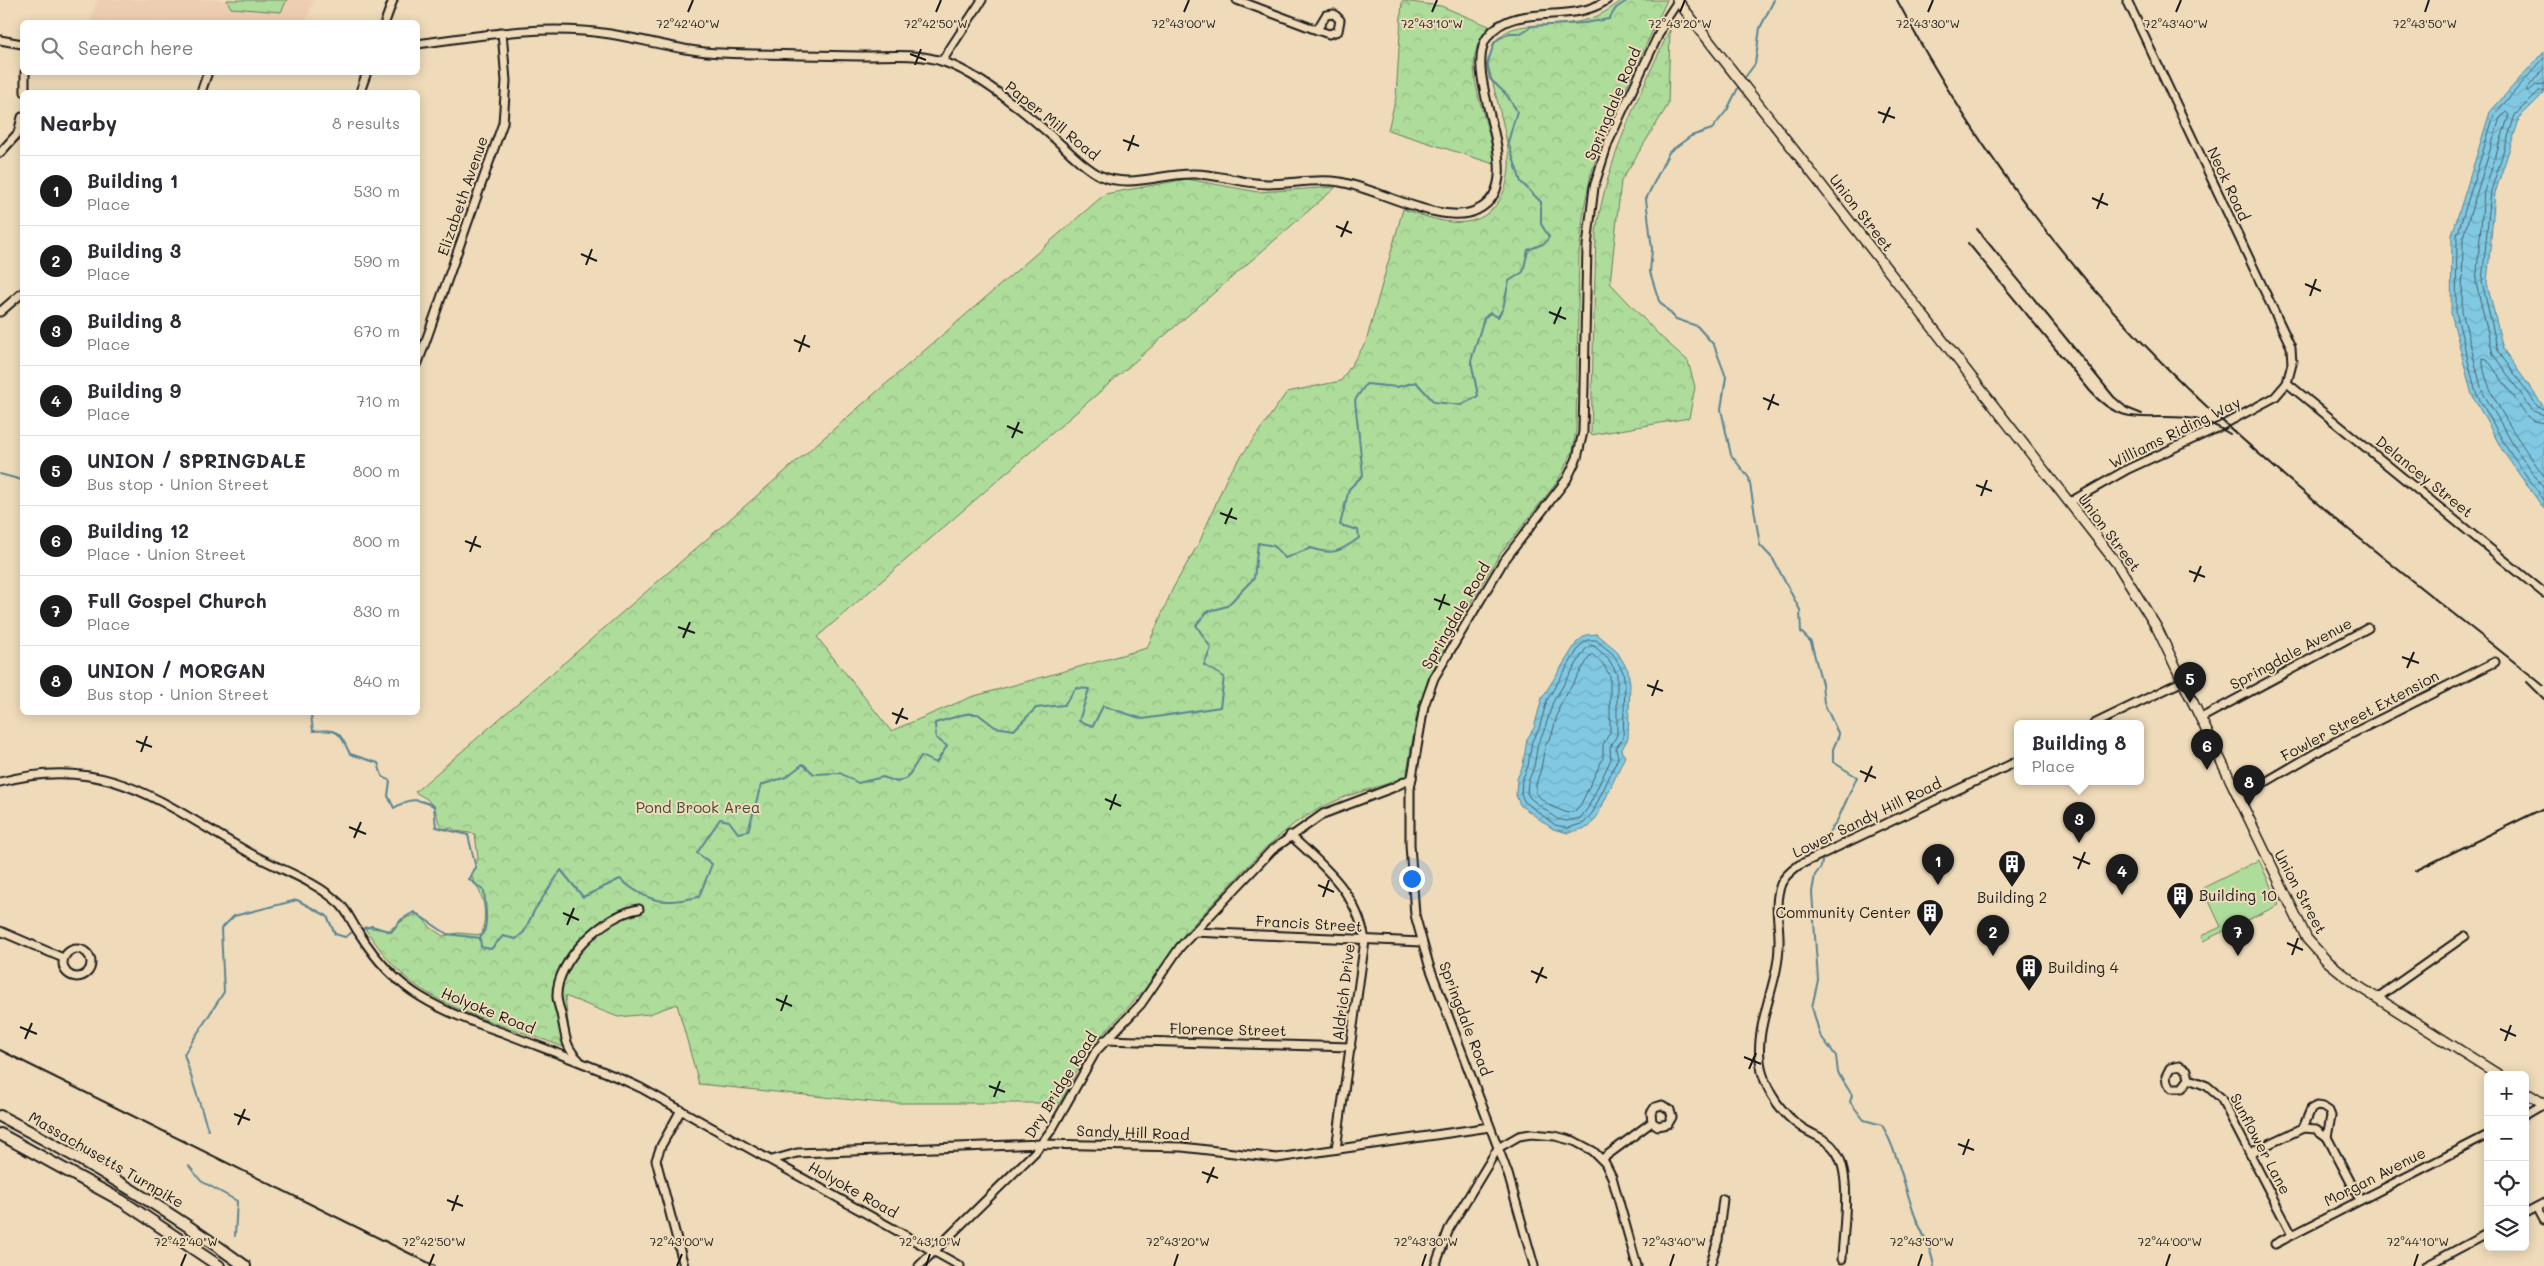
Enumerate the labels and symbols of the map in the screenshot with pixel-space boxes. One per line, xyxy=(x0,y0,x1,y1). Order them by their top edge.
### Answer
text: 72°42'40"W xyxy=(656,15,720,31)
text: 72°42'50"W xyxy=(904,15,968,31)
text: 72°43'00"W xyxy=(1152,15,1216,31)
text: 72°43'10"W xyxy=(1401,15,1463,31)
text: 72°43'20"W xyxy=(1648,15,1712,31)
text: 72°43'30"W xyxy=(1896,15,1960,31)
text: 72°43'40"W xyxy=(2144,15,2208,31)
text: 72°43'50"W xyxy=(2393,15,2457,31)
street label: Springdale Road xyxy=(1579,44,1645,163)
street label: Paper Mill Road xyxy=(1001,76,1104,164)
street label: Elizabeth Avenue xyxy=(432,133,492,258)
street label: Neck Road xyxy=(2203,143,2255,224)
street label: Union Street xyxy=(1825,170,1898,255)
street label: Williams Riding Way xyxy=(2106,392,2244,473)
street label: Delancey Street xyxy=(2372,431,2477,522)
street label: Union Street xyxy=(2074,489,2146,575)
street label: Springdale Road xyxy=(1416,558,1494,673)
street label: Springdale Avenue xyxy=(2226,612,2355,694)
pin: 5 xyxy=(2174,662,2206,703)
street label: Fowler Street Extension xyxy=(2277,665,2442,765)
pin: 6 xyxy=(2191,729,2223,770)
pin: 8 xyxy=(2233,765,2265,806)
street label: Lower Sandy Hill Road xyxy=(1789,772,1944,862)
park label: Pond Brook Area xyxy=(636,797,760,817)
pin: 3 xyxy=(2063,802,2095,843)
pin: 1 xyxy=(1922,844,1954,885)
street label: Union Street xyxy=(2270,846,2331,937)
building icon: Building 2 xyxy=(1997,849,2027,888)
pin: 4 xyxy=(2106,854,2138,895)
your location xyxy=(1399,866,1425,892)
building icon: Building 10 xyxy=(2165,881,2195,920)
place label: Building 10 xyxy=(2199,885,2277,905)
place label: Building 2 xyxy=(1977,887,2047,907)
building icon: Community Center xyxy=(1915,898,1945,937)
place label: Community Center xyxy=(1775,902,1911,922)
street label: Francis Street xyxy=(1255,910,1363,936)
pin: 2 xyxy=(1977,915,2009,956)
pin: 7 xyxy=(2222,915,2254,956)
street label: Aldrich Drive xyxy=(1327,942,1359,1041)
building icon: Building 4 xyxy=(2014,953,2044,992)
place label: Building 4 xyxy=(2048,957,2119,977)
street label: Springdale Road xyxy=(1435,959,1497,1079)
street label: Holyoke Road xyxy=(439,982,538,1038)
street label: Florence Street xyxy=(1169,1018,1287,1040)
street label: Dry Bridge Road xyxy=(1019,1028,1101,1141)
street label: Sunflower Lane xyxy=(2226,1090,2296,1197)
street label: Massachusetts Turnpike xyxy=(25,1106,188,1212)
street label: Sandy Hill Road xyxy=(1076,1120,1190,1144)
street label: Morgan Avenue xyxy=(2320,1142,2429,1210)
street label: Holyoke Road xyxy=(805,1156,902,1222)
text: 72°42'40"W xyxy=(154,1233,218,1249)
text: 72°42'50"W xyxy=(402,1233,466,1249)
text: 72°43'00"W xyxy=(650,1233,714,1249)
text: 72°43'10"W xyxy=(899,1233,961,1249)
text: 72°43'20"W xyxy=(1146,1233,1210,1249)
text: 72°43'30"W xyxy=(1394,1233,1458,1249)
text: 72°43'40"W xyxy=(1642,1233,1706,1249)
text: 72°43'50"W xyxy=(1890,1233,1954,1249)
text: 72°44'00"W xyxy=(2138,1233,2202,1249)
text: 72°44'10"W xyxy=(2387,1233,2449,1249)

